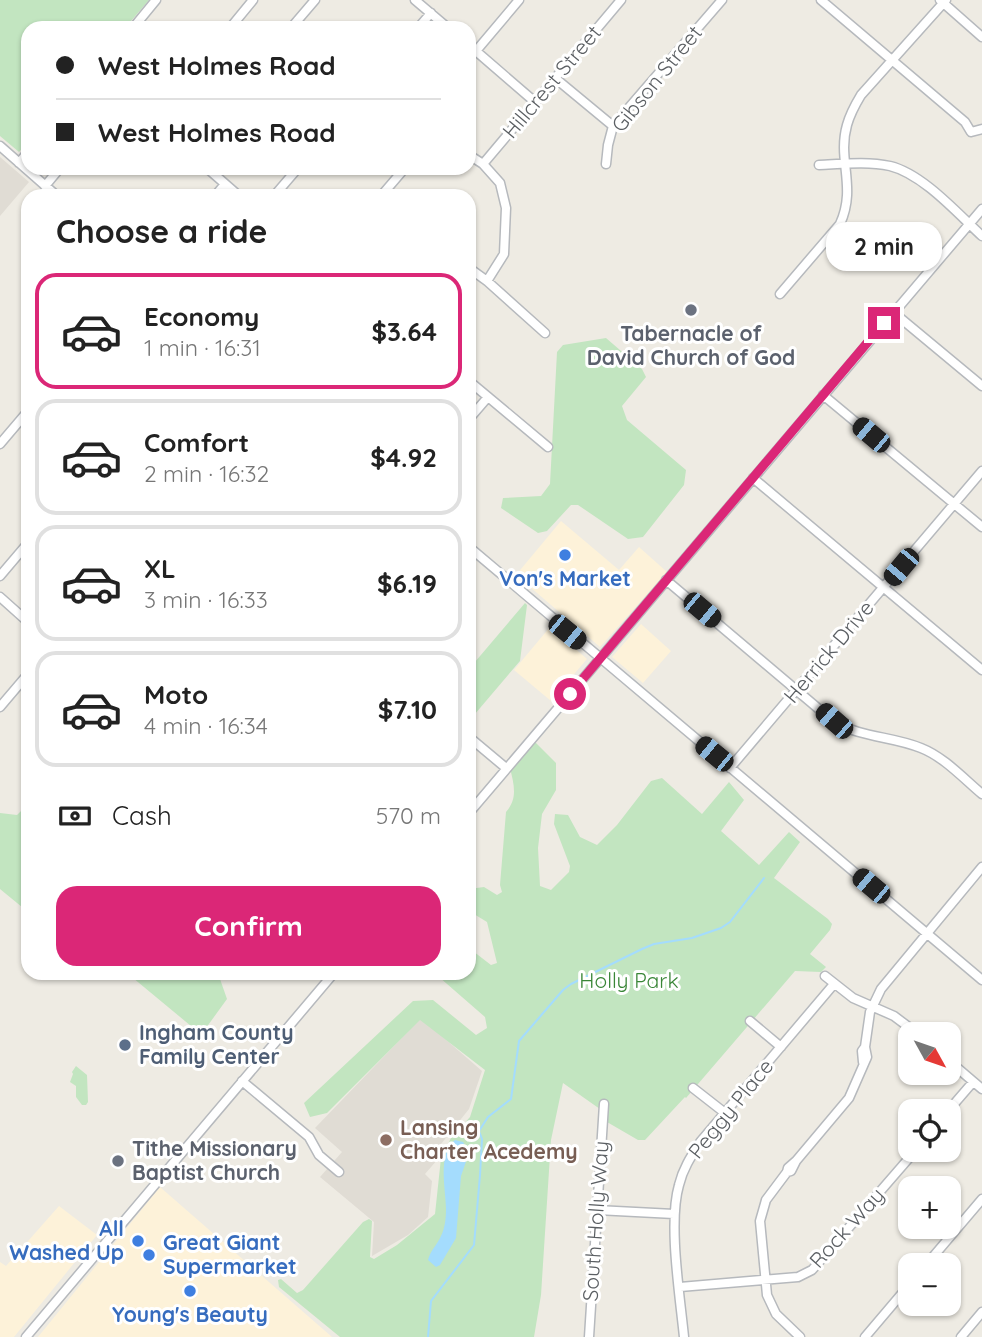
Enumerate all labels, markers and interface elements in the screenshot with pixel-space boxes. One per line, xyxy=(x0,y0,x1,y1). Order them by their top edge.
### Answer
street label: Hillcrest Street xyxy=(496,20,606,143)
street label: Gibson Street xyxy=(605,20,707,137)
text: West Holmes Road xyxy=(98,49,336,82)
text: West Holmes Road xyxy=(98,116,336,149)
text: Choose a ride xyxy=(56,211,268,251)
callout: 2 min xyxy=(826,222,942,270)
text: 2 min xyxy=(854,232,914,261)
icon: car xyxy=(60,300,123,363)
text: Economy xyxy=(144,300,259,333)
marker: Tabernacle of David Church of God xyxy=(683,302,699,318)
route end xyxy=(868,307,900,339)
text: $3.64 xyxy=(371,315,437,348)
place label: Tabernacle of David Church of God xyxy=(587,320,795,370)
text: 1 min · 16:31 xyxy=(144,333,261,362)
car xyxy=(849,413,894,457)
icon: car xyxy=(60,426,123,489)
text: Comfort xyxy=(144,426,249,459)
text: $4.92 xyxy=(370,441,437,474)
text: 2 min · 16:32 xyxy=(144,459,269,488)
car xyxy=(880,544,923,590)
marker: Von's Market xyxy=(557,547,573,563)
icon: car xyxy=(60,552,123,615)
text: XL xyxy=(144,552,176,585)
place label: Von's Market xyxy=(499,565,631,591)
text: $6.19 xyxy=(377,567,437,600)
text: 3 min · 16:33 xyxy=(144,585,268,614)
car xyxy=(680,588,725,632)
street label: Herrick Drive xyxy=(778,595,879,708)
car xyxy=(545,611,590,653)
icon: car xyxy=(60,678,123,741)
text: Moto xyxy=(144,678,208,711)
route start xyxy=(554,678,586,710)
text: $7.10 xyxy=(378,693,437,726)
car xyxy=(812,699,857,743)
text: 4 min · 16:34 xyxy=(144,711,268,740)
car xyxy=(692,733,737,775)
icon: cash xyxy=(56,797,94,835)
text: Cash xyxy=(112,799,172,832)
text: 570 m xyxy=(376,801,441,830)
car xyxy=(849,864,894,908)
button: Confirm xyxy=(56,886,441,966)
park label: Holly Park xyxy=(579,967,679,993)
place label: Ingham County Family Center xyxy=(139,1019,293,1069)
north arrow xyxy=(898,1022,961,1085)
map controls xyxy=(898,1022,961,1316)
marker: Ingham County Family Center xyxy=(117,1037,133,1053)
street label: Peggy Place xyxy=(682,1053,778,1163)
button: locate xyxy=(898,1099,961,1162)
place label: Lansing Charter Acedemy xyxy=(400,1114,578,1164)
marker: Lansing Charter Acedemy xyxy=(378,1132,394,1148)
place label: Tithe Missionary Baptist Church xyxy=(132,1135,297,1185)
street label: South Holly Way xyxy=(576,1140,614,1302)
marker: Tithe Missionary Baptist Church xyxy=(110,1153,126,1169)
button: + xyxy=(898,1176,961,1239)
street label: Rock Way xyxy=(803,1182,889,1273)
place label: All Washed Up xyxy=(9,1215,124,1265)
place label: Great Giant Supermarket xyxy=(163,1229,297,1279)
marker: All Washed Up xyxy=(130,1233,146,1249)
marker: Great Giant Supermarket xyxy=(141,1247,157,1263)
button: − xyxy=(898,1253,961,1316)
marker: Young's Beauty xyxy=(182,1283,198,1299)
place label: Young's Beauty xyxy=(112,1301,268,1327)

